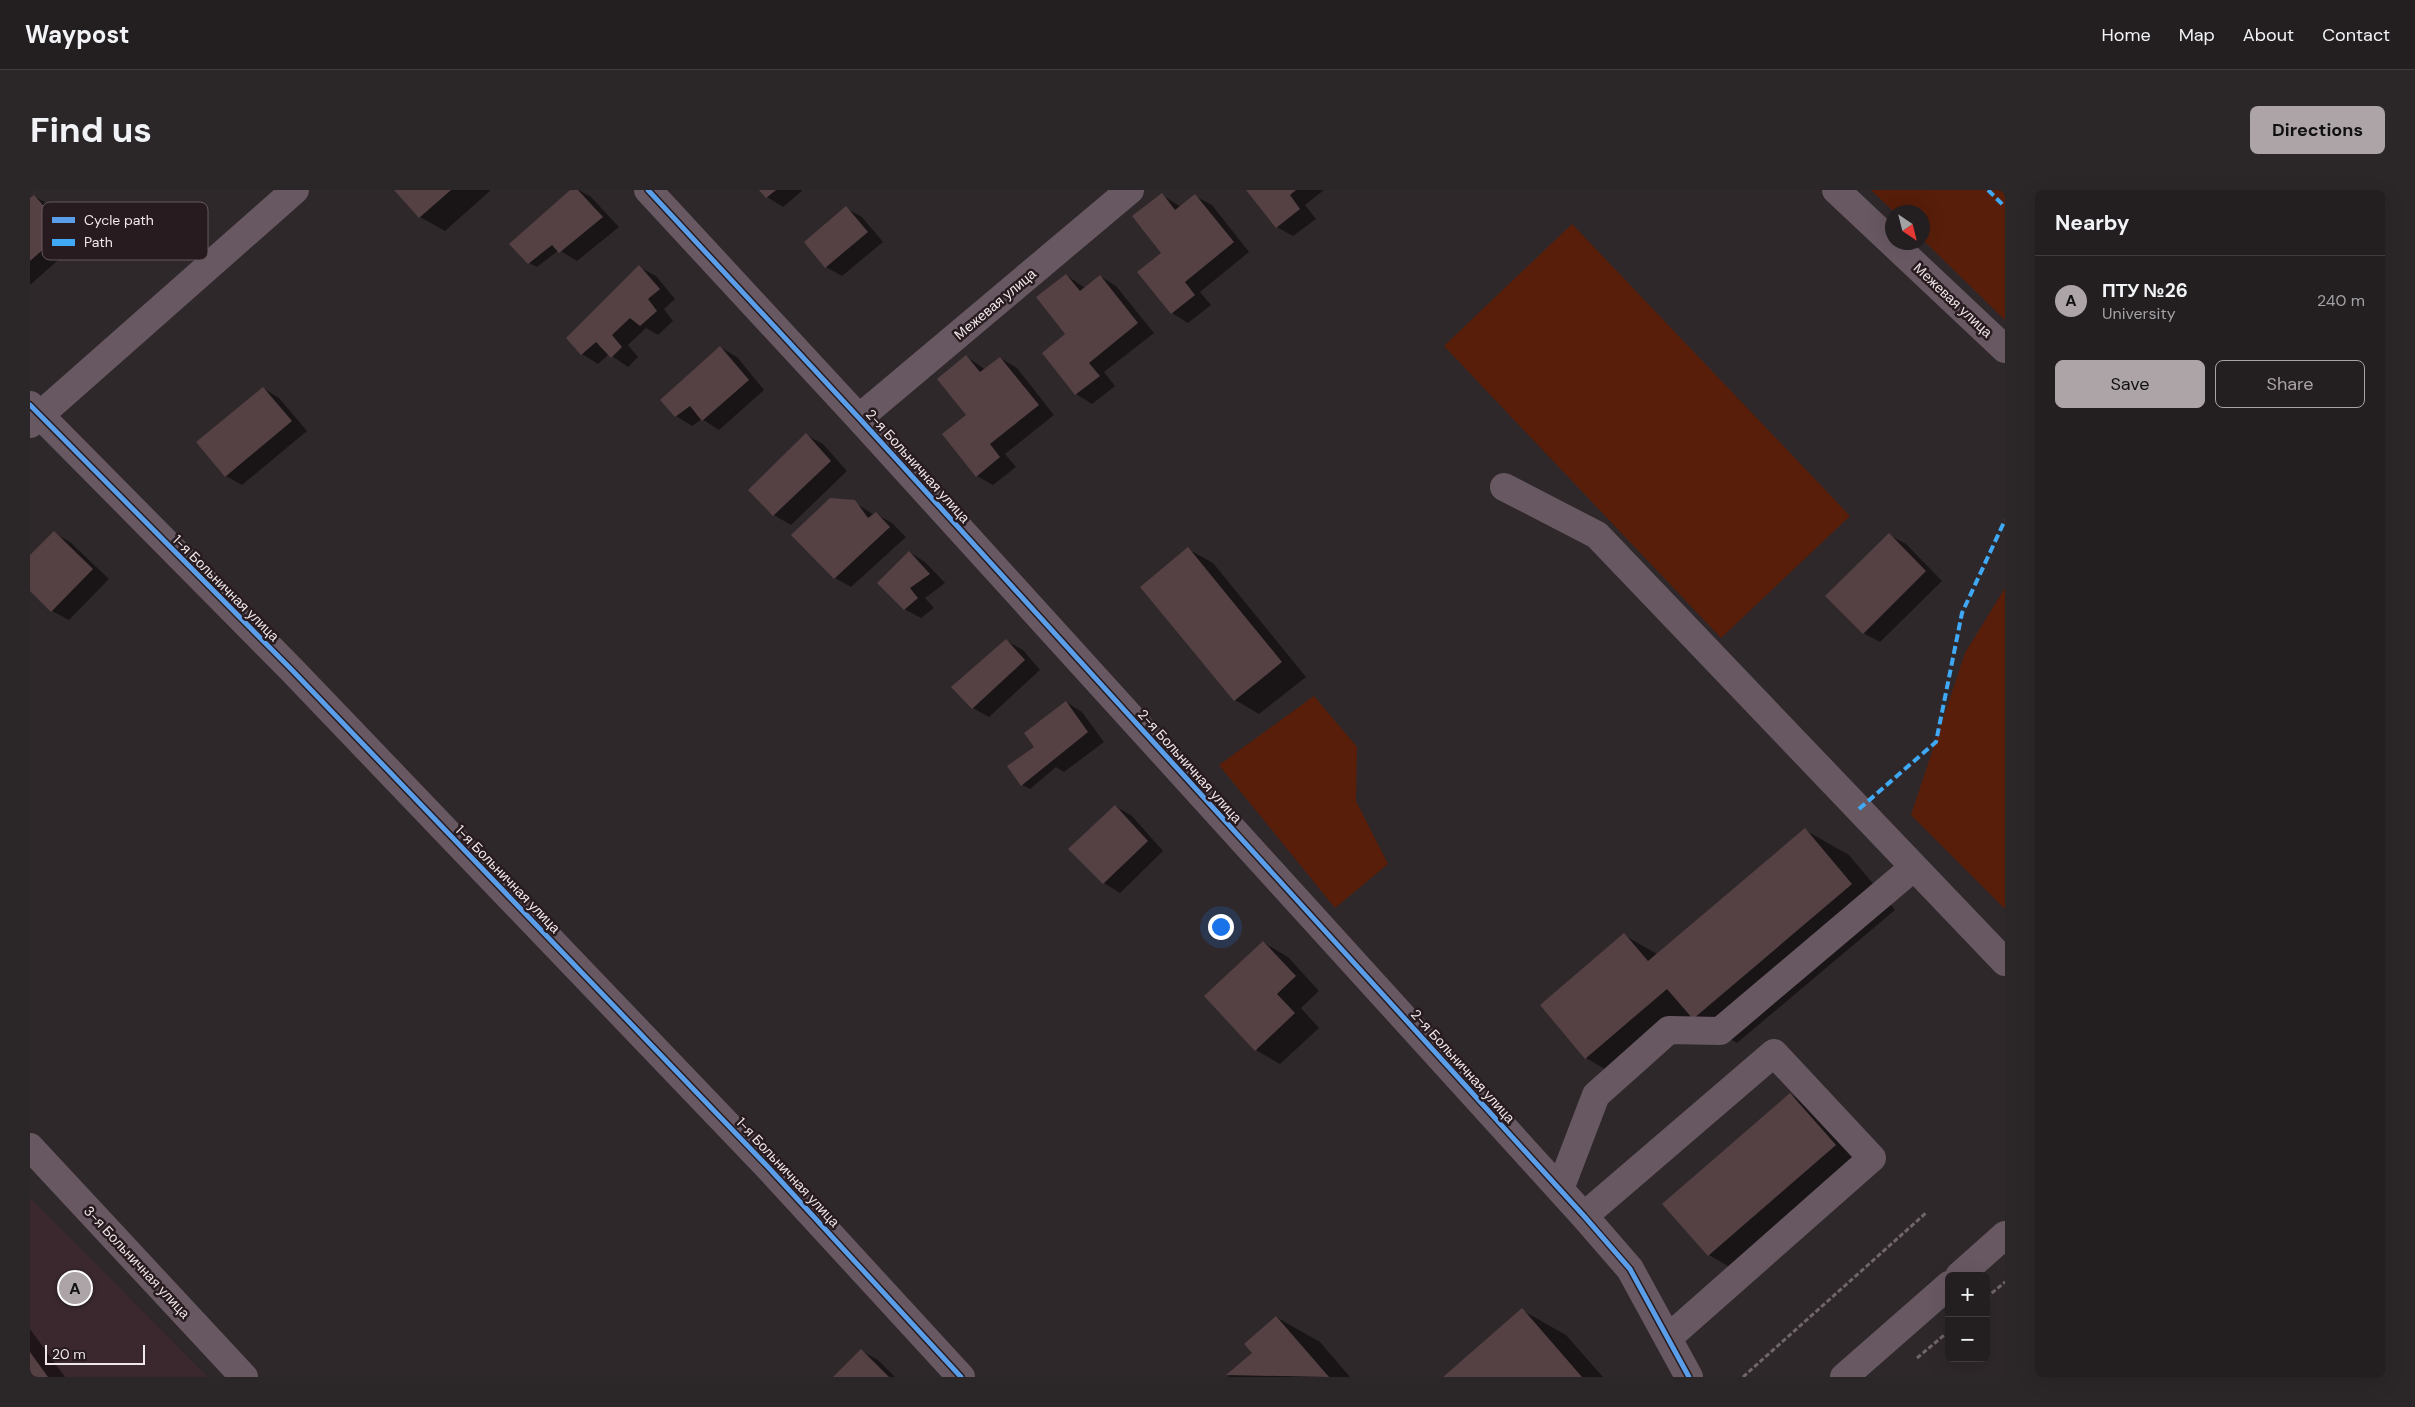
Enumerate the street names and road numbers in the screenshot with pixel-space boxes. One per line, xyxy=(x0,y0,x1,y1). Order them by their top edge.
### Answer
street label: Межевая улица xyxy=(1910,259,1996,341)
street label: Межевая улица xyxy=(950,264,1040,344)
street label: 2-я Больничная улица xyxy=(862,405,974,527)
street label: 1-я Больничная улица xyxy=(169,531,283,645)
street label: 2-я Больничная улица xyxy=(1134,705,1246,827)
street label: 1-я Больничная улица xyxy=(452,821,564,937)
street label: 2-я Больничная улица xyxy=(1407,1005,1519,1127)
street label: 1-я Больничная улица xyxy=(732,1113,844,1231)
street label: 3-я Больничная улица xyxy=(80,1202,194,1322)

